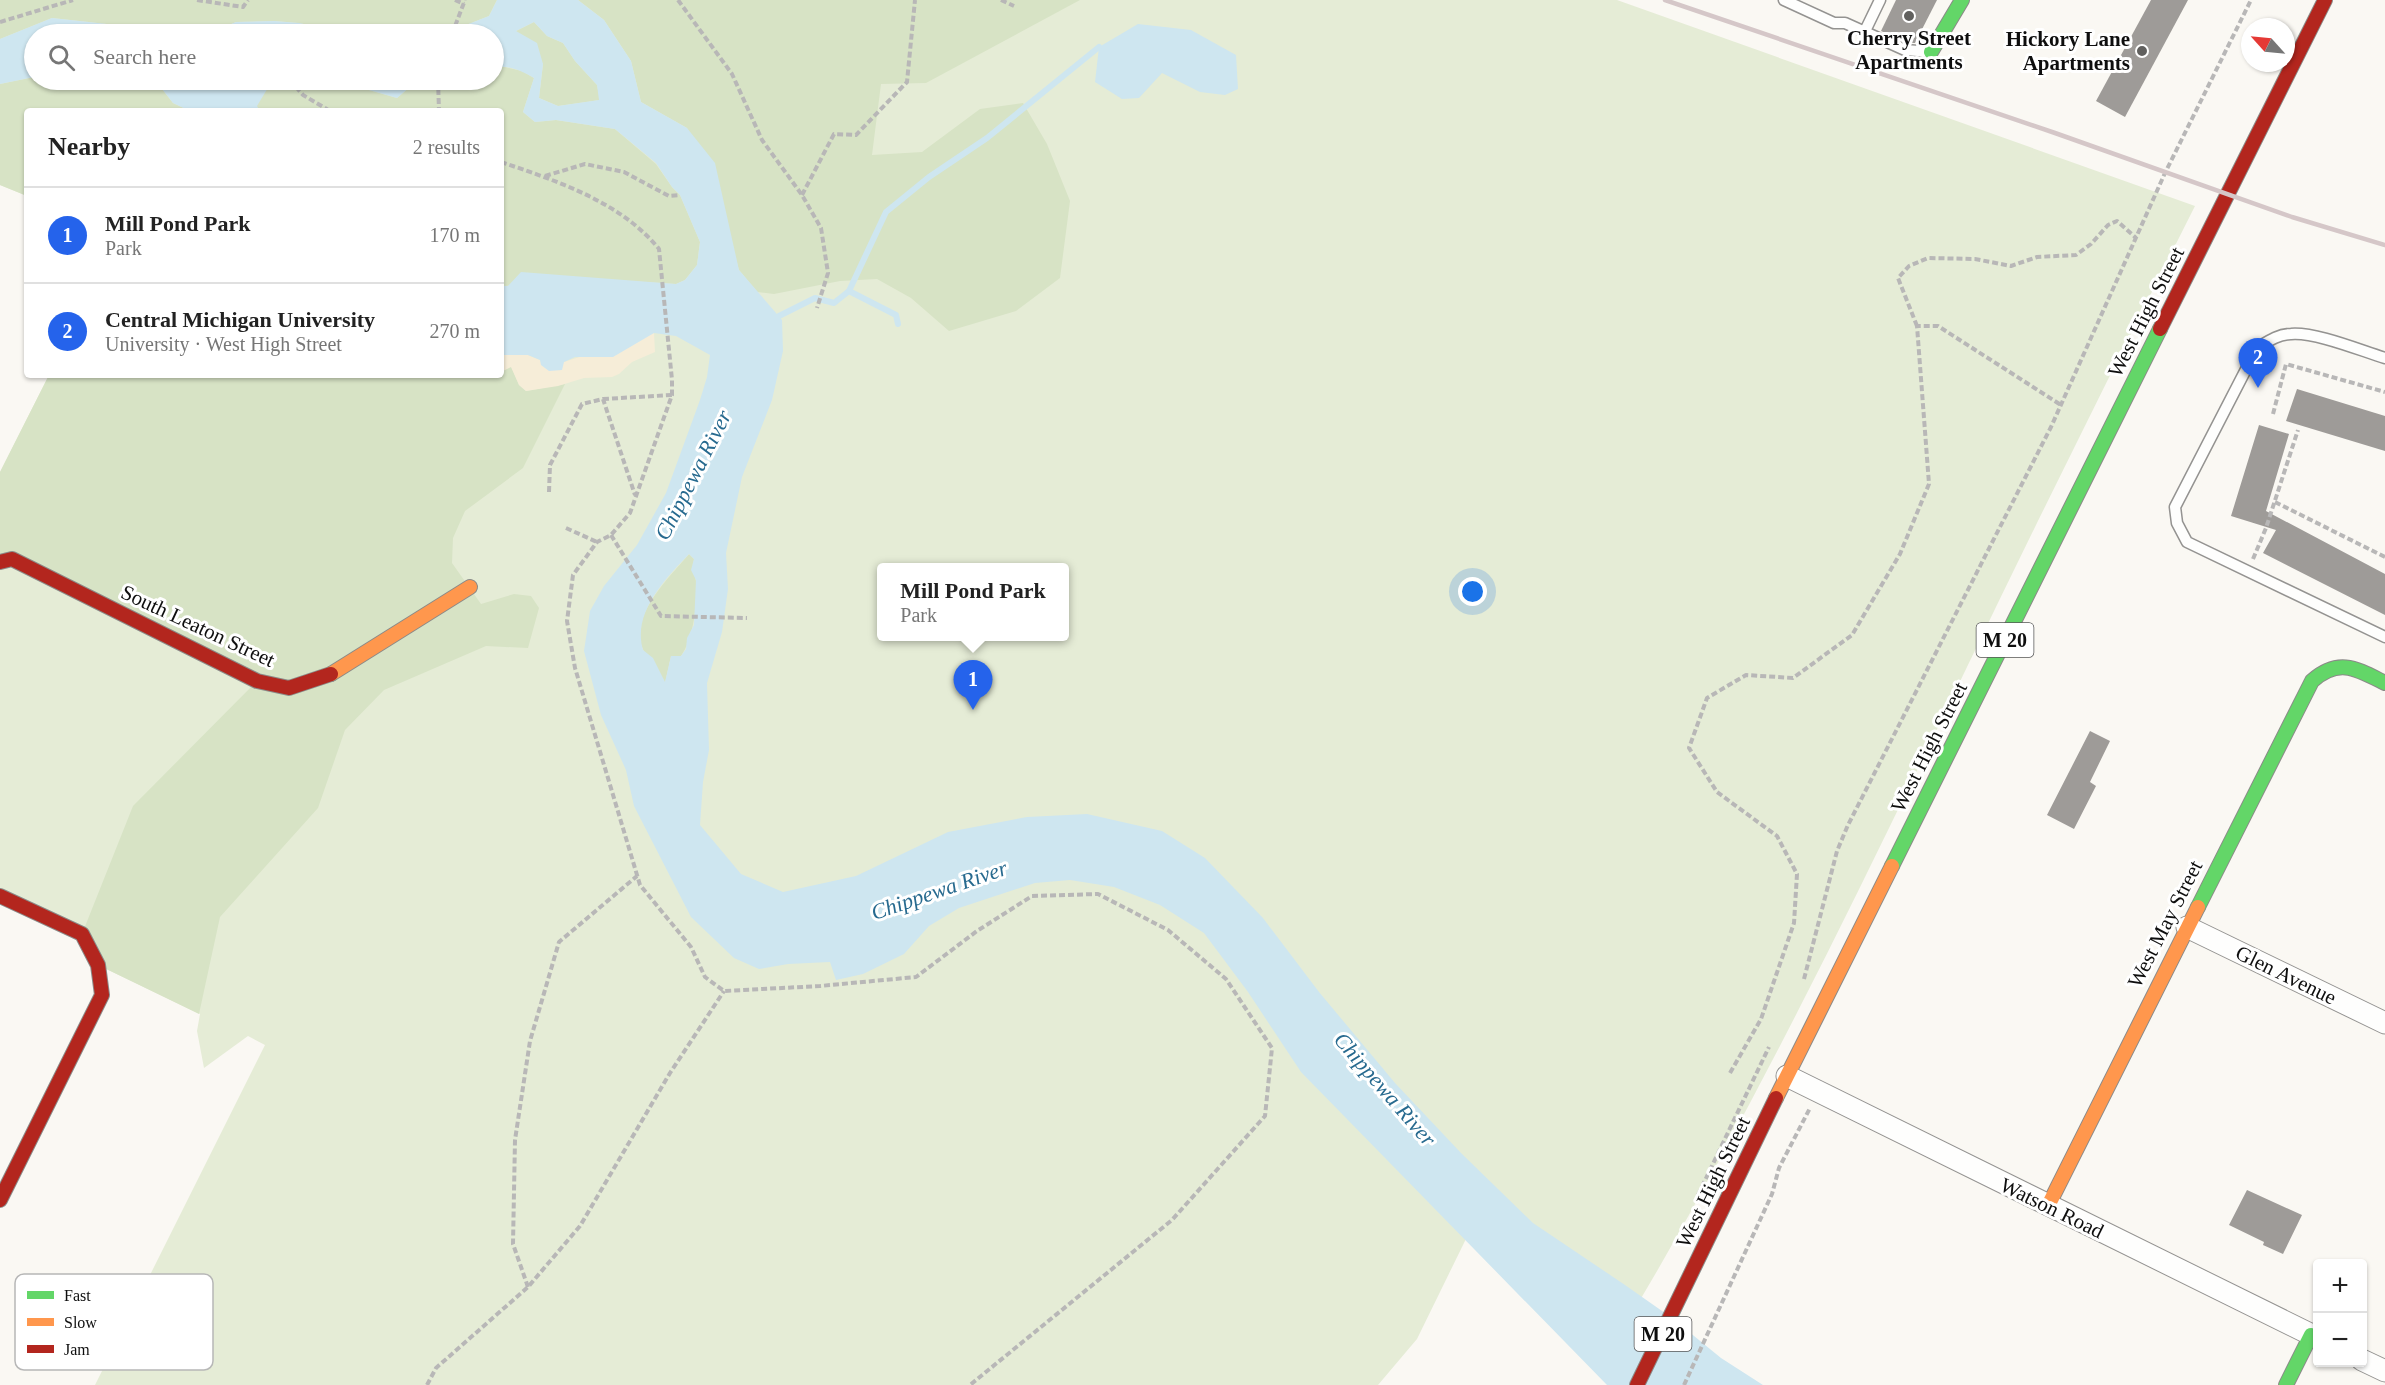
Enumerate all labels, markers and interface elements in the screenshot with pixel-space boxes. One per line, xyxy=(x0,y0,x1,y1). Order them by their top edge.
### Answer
marker: Cherry Street Apartments xyxy=(1902,9,1916,23)
north arrow xyxy=(2241,18,2295,72)
search box xyxy=(24,24,504,90)
place label: Cherry Street Apartments xyxy=(1847,26,1971,74)
place label: Hickory Lane Apartments xyxy=(2006,27,2130,75)
icon: search xyxy=(45,41,78,74)
text: Search here xyxy=(93,44,196,69)
marker: Hickory Lane Apartments xyxy=(2135,44,2149,58)
text: Nearby xyxy=(48,132,130,161)
text: 2 results xyxy=(413,136,480,158)
text: Mill Pond Park xyxy=(105,211,250,236)
text: 1 xyxy=(63,224,73,246)
text: 170 m xyxy=(429,224,480,246)
text: Park xyxy=(105,237,142,259)
street label: West High Street xyxy=(2103,243,2189,381)
text: Central Michigan University xyxy=(105,307,375,332)
text: 2 xyxy=(63,320,73,342)
text: 270 m xyxy=(429,320,480,342)
text: University · West High Street xyxy=(105,333,342,355)
pin: 2 xyxy=(2238,338,2278,388)
water label: Chippewa River xyxy=(650,406,737,544)
popup xyxy=(877,563,1069,641)
your location xyxy=(1458,577,1487,606)
text: Mill Pond Park xyxy=(900,578,1046,603)
street label: South Leaton Street xyxy=(117,580,279,672)
text: Park xyxy=(900,604,937,626)
road number: M 20 xyxy=(1976,623,2034,657)
pin: 1 xyxy=(954,660,992,710)
street label: West High Street xyxy=(1886,678,1972,816)
water label: Chippewa River xyxy=(868,855,1011,925)
street label: West May Street xyxy=(2123,856,2207,992)
street label: Glen Avenue xyxy=(2232,940,2340,1010)
water label: Chippewa River xyxy=(1329,1027,1441,1151)
street label: West High Street xyxy=(1671,1112,1755,1252)
street label: Watson Road xyxy=(1996,1173,2108,1244)
map controls xyxy=(2313,1259,2367,1367)
button: + xyxy=(2313,1259,2367,1313)
legend xyxy=(15,1274,213,1370)
text: Fast xyxy=(64,1287,91,1304)
button: − xyxy=(2313,1313,2367,1367)
text: Slow xyxy=(64,1314,97,1331)
road number: M 20 xyxy=(1634,1317,1692,1351)
text: Jam xyxy=(64,1341,90,1358)

